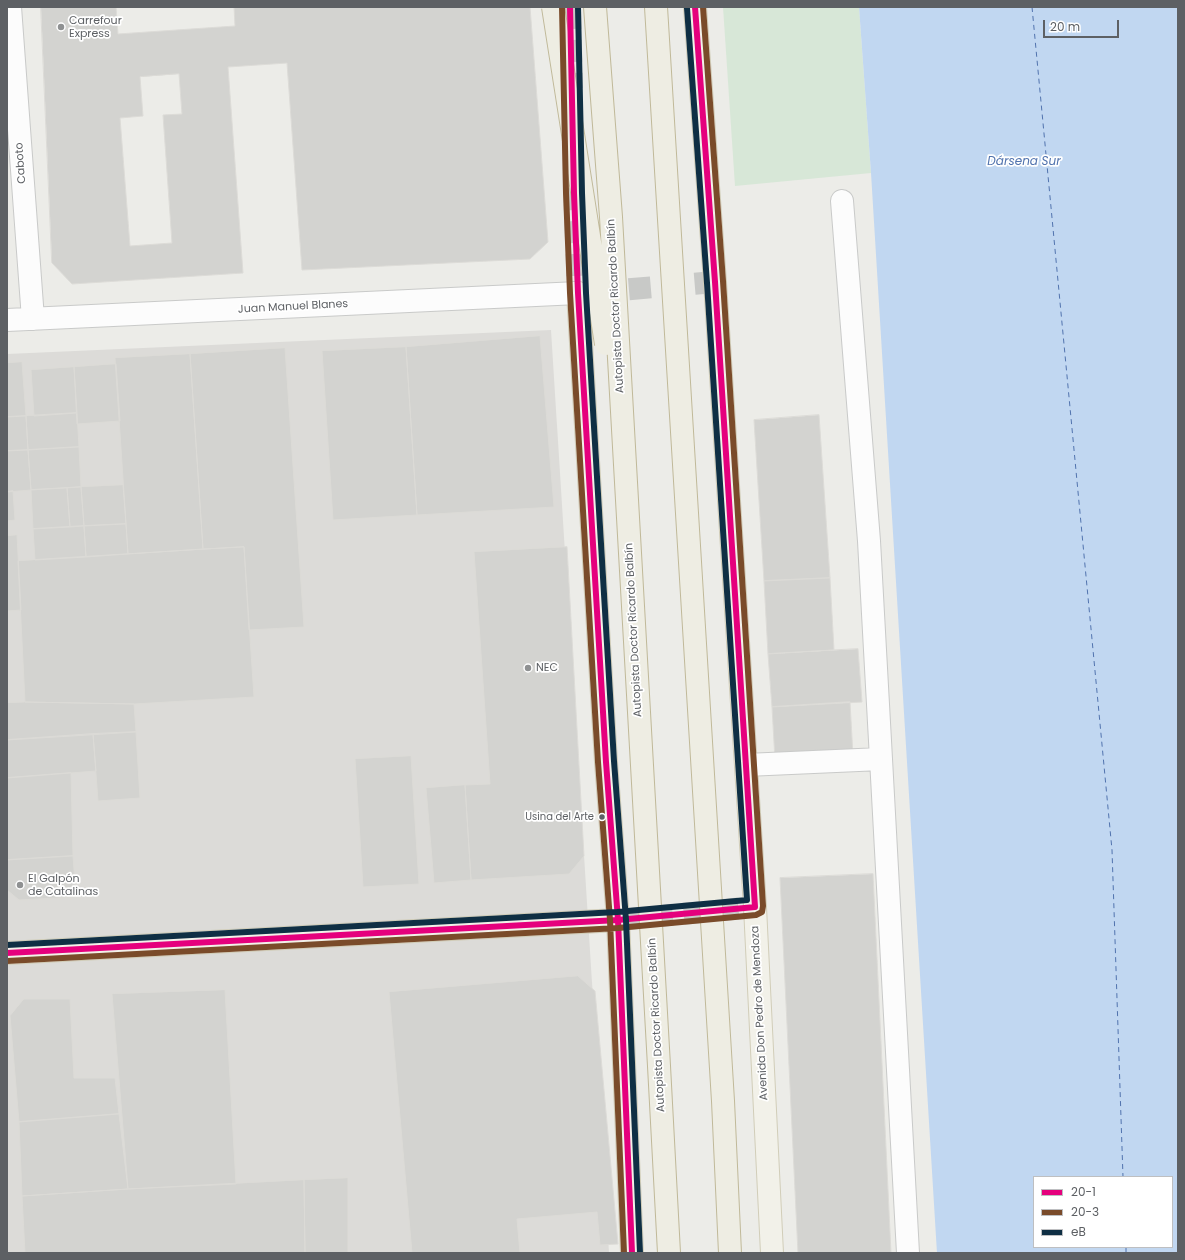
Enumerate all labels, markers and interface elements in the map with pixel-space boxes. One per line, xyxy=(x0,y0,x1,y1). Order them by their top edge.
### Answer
scale bar xyxy=(1045,12,1121,38)
place label: Carrefour Express xyxy=(69,14,122,40)
text: 20 m xyxy=(1050,18,1080,35)
marker: Carrefour Express xyxy=(56,22,66,32)
street label: Caboto xyxy=(13,142,29,184)
water label: Dársena Sur xyxy=(987,155,1061,169)
street label: Autopista Doctor Ricardo Balbín xyxy=(605,219,627,393)
street label: Juan Manuel Blanes xyxy=(238,298,348,316)
street label: Autopista Doctor Ricardo Balbín xyxy=(623,543,645,717)
place label: NEC xyxy=(536,661,558,675)
marker: NEC xyxy=(523,663,533,673)
place label: Usina del Arte xyxy=(525,811,594,823)
marker: Usina del Arte xyxy=(597,812,607,822)
place label: El Galpón de Catalinas xyxy=(28,872,98,898)
marker: El Galpón de Catalinas xyxy=(15,880,25,890)
street label: Avenida Don Pedro de Mendoza xyxy=(749,925,771,1101)
street label: Autopista Doctor Ricardo Balbín xyxy=(646,938,668,1112)
legend xyxy=(1033,1176,1173,1248)
text: 20-1 xyxy=(1071,1183,1096,1200)
text: 20-3 xyxy=(1071,1203,1099,1220)
text: eB xyxy=(1071,1223,1086,1240)

